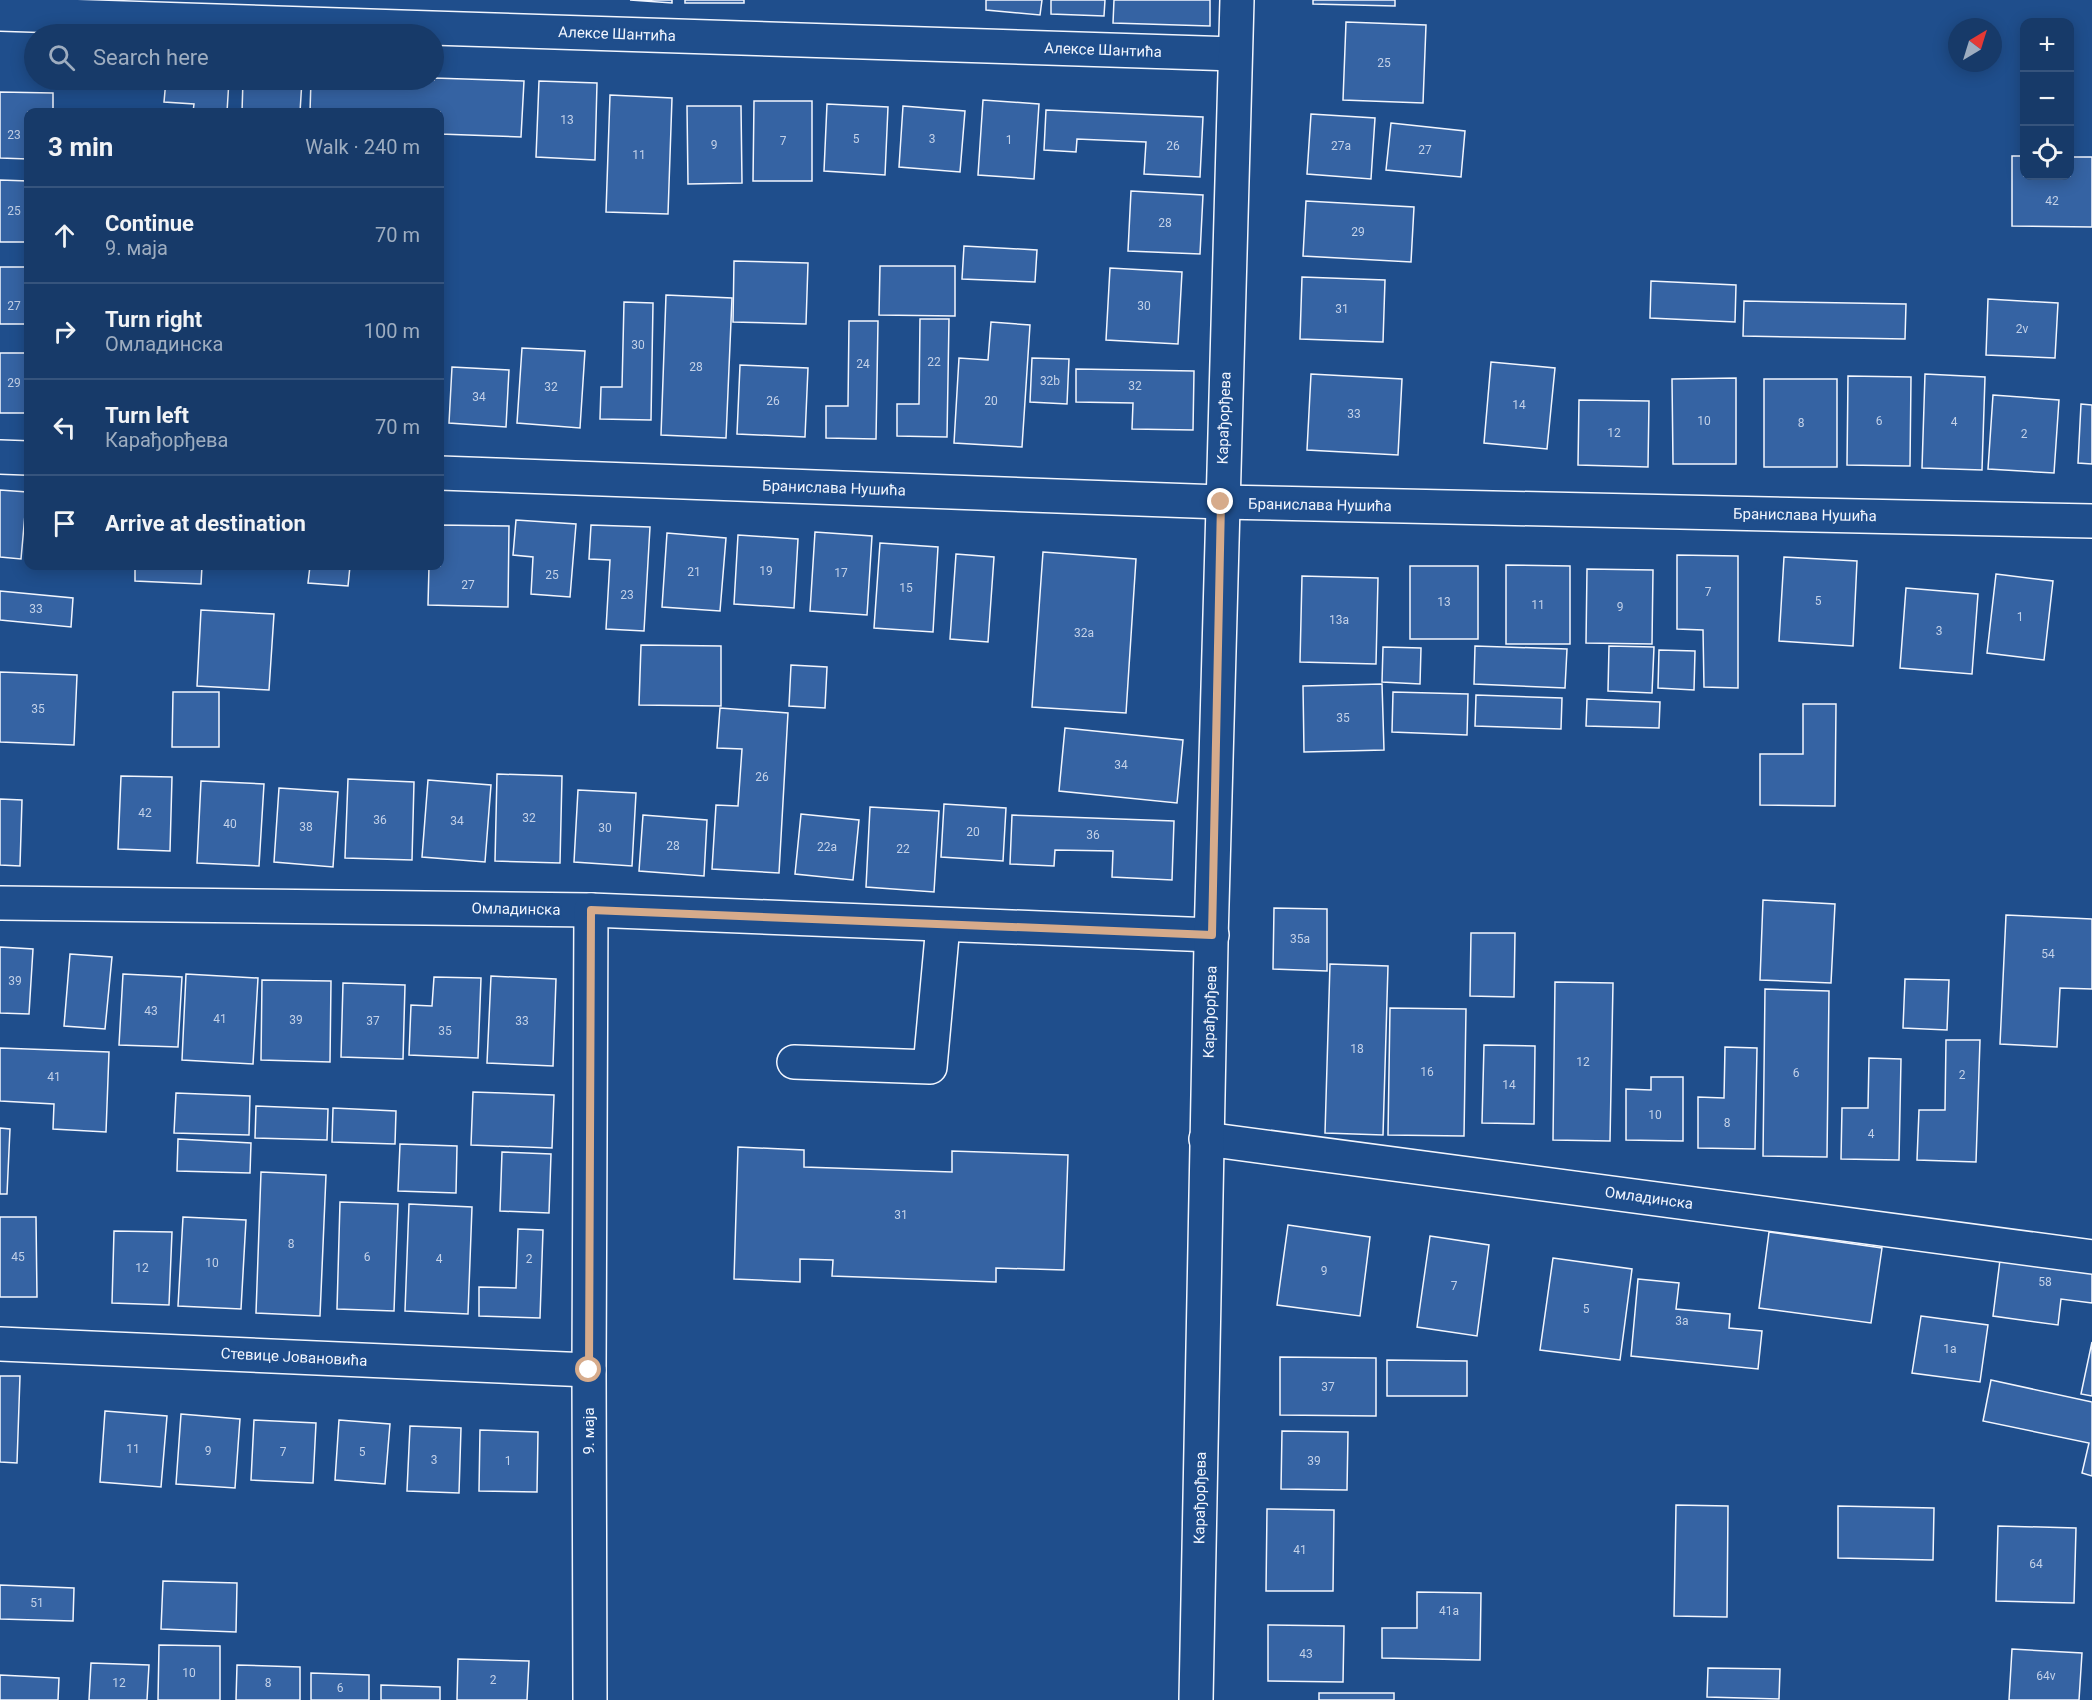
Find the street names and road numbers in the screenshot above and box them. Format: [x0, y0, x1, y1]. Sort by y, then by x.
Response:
street label: Алексе Шантића [558, 23, 676, 45]
street label: Алексе Шантића [1044, 39, 1162, 61]
street label: Карађорђева [1213, 371, 1235, 465]
street label: Бранислава Нушића [762, 476, 906, 500]
street label: Бранислава Нушића [1248, 495, 1392, 515]
street label: Бранислава Нушића [1733, 505, 1877, 525]
street label: Омладинска [471, 899, 561, 919]
street label: Карађорђева [1199, 965, 1221, 1059]
street label: Омладинска [1604, 1183, 1694, 1213]
street label: Стевице Јовановића [220, 1344, 368, 1370]
street label: 9. маја [580, 1407, 598, 1455]
street label: Карађорђева [1190, 1452, 1210, 1544]

